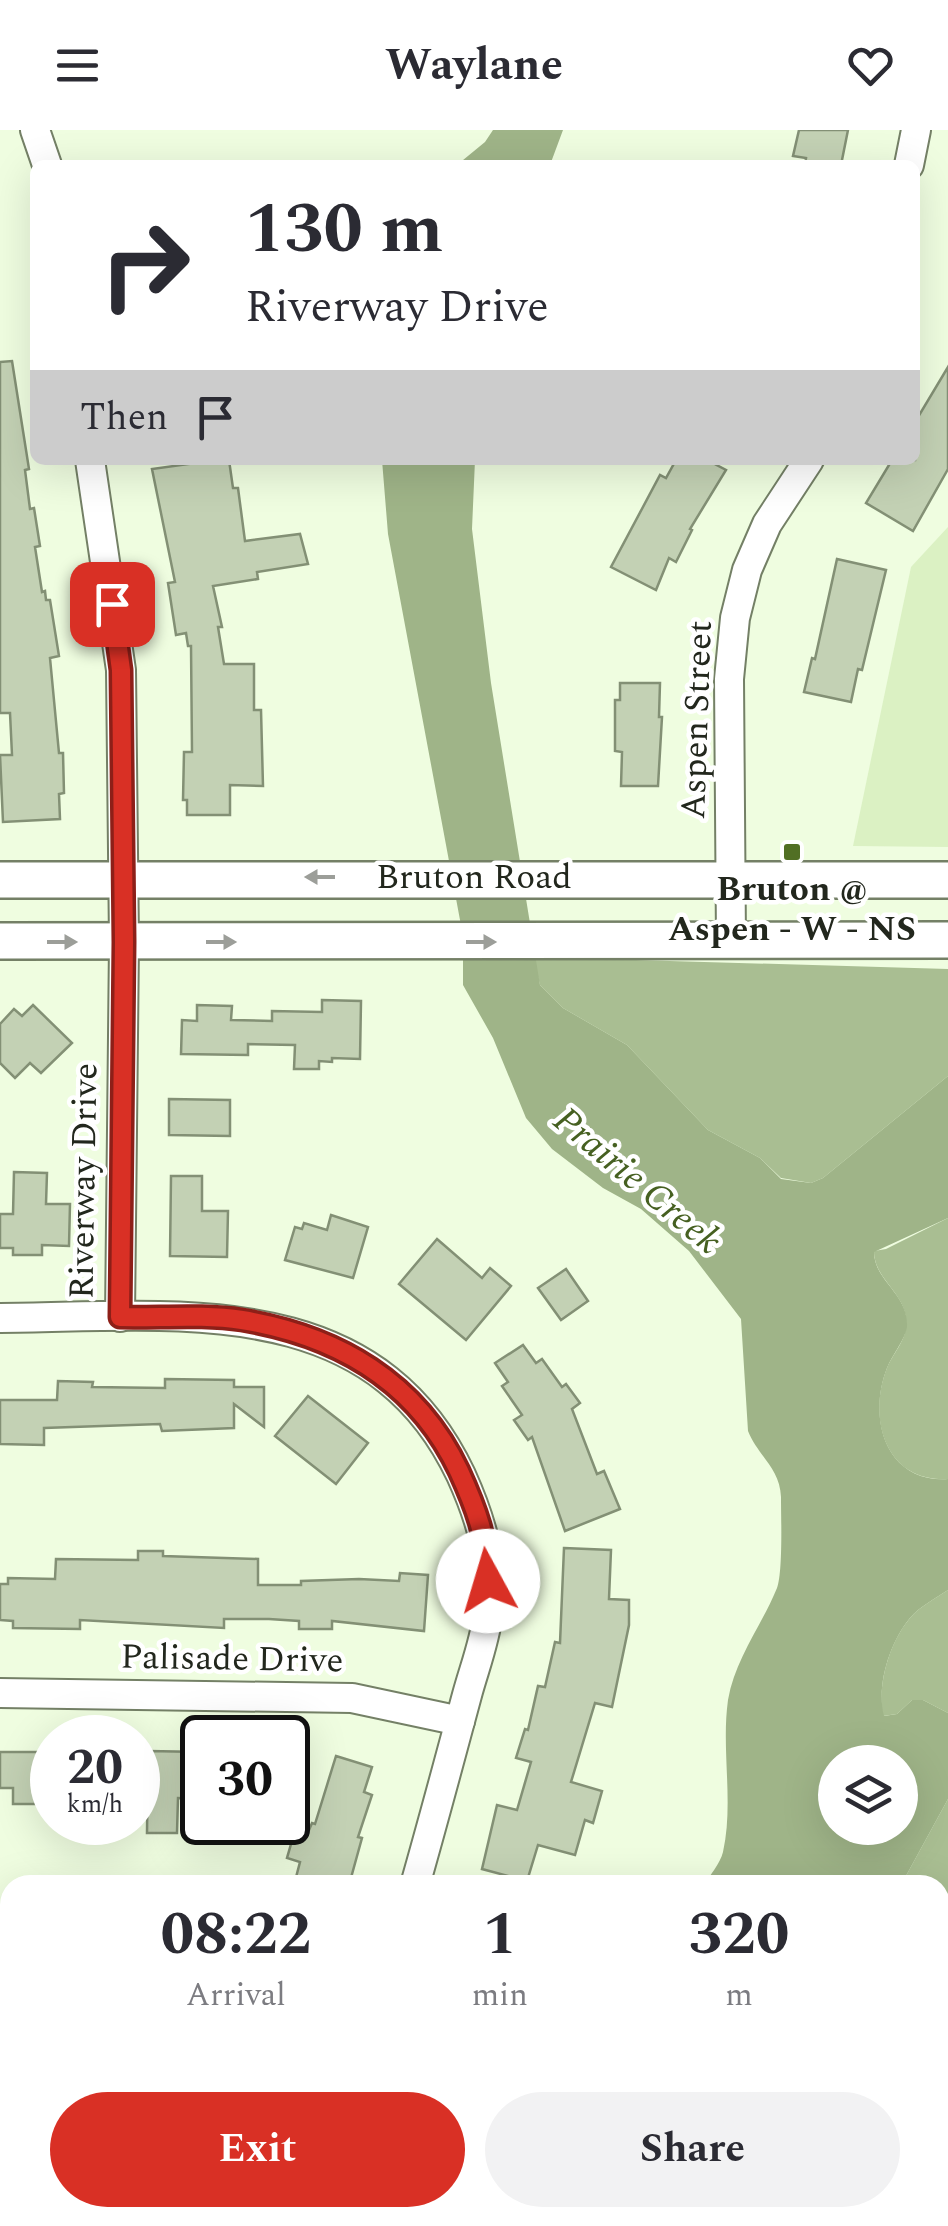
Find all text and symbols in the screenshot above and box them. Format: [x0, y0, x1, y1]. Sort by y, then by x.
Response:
text: Waylane [385, 31, 563, 100]
icon: menu [50, 38, 105, 93]
icon: heart [843, 38, 898, 93]
text: 130 m [245, 177, 443, 283]
icon: right [80, 200, 210, 330]
text: Riverway Drive [245, 273, 549, 342]
text: Then [80, 389, 168, 447]
icon: arrive [188, 390, 243, 445]
pin [70, 562, 155, 647]
icon: arrive [85, 577, 140, 632]
street label: Aspen Street [667, 620, 727, 820]
marker: Bruton @ Aspen - W - NS [781, 841, 803, 863]
street label: Bruton Road [376, 851, 572, 904]
place label: Bruton @ Aspen - W - NS [668, 863, 916, 956]
one-way arrow [304, 869, 336, 885]
one-way arrow [46, 934, 78, 950]
one-way arrow [206, 934, 238, 950]
one-way arrow [466, 934, 498, 950]
street label: Riverway Drive [55, 1062, 113, 1300]
water label: Prairie Creek [540, 1093, 734, 1269]
position arrow [436, 1529, 540, 1633]
street label: Palisade Drive [120, 1631, 344, 1687]
speed limit sign: 30 [180, 1715, 310, 1845]
text: 20 [67, 1730, 123, 1806]
map controls [818, 1745, 918, 1845]
button: layers [818, 1745, 918, 1845]
text: km/h [67, 1786, 123, 1824]
text: 08:22 [161, 1889, 311, 1981]
text: 1 [483, 1889, 517, 1981]
text: 320 [688, 1889, 789, 1981]
text: Arrival [186, 1971, 286, 2020]
text: min [472, 1971, 528, 2020]
text: m [725, 1971, 753, 2020]
button: Exit [50, 2092, 465, 2207]
button: Share [485, 2092, 900, 2207]

